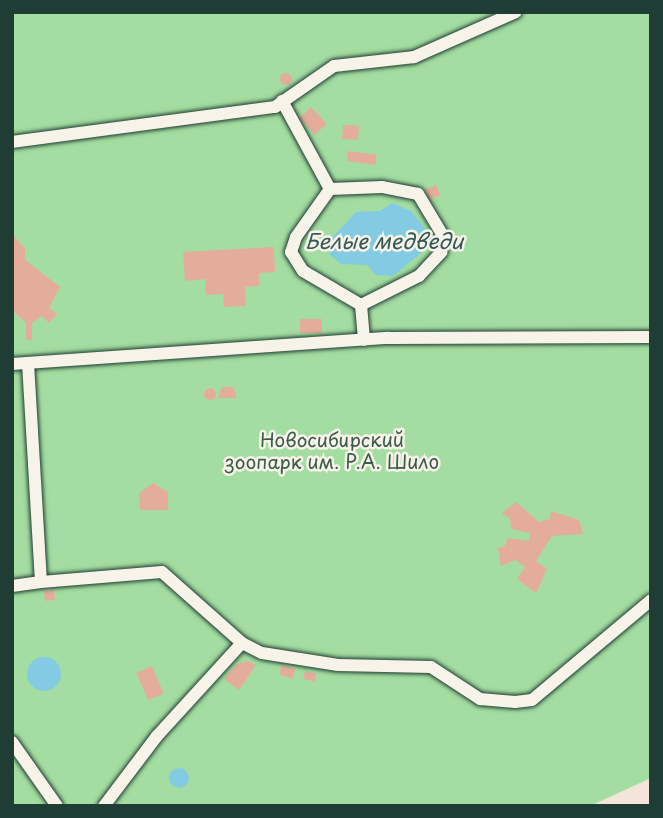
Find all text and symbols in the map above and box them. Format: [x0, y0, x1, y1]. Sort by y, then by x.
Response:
water label: Белые медведи [304, 227, 464, 253]
park label: Новосибирский зоопарк им. Р.А. Шило [224, 429, 440, 473]

